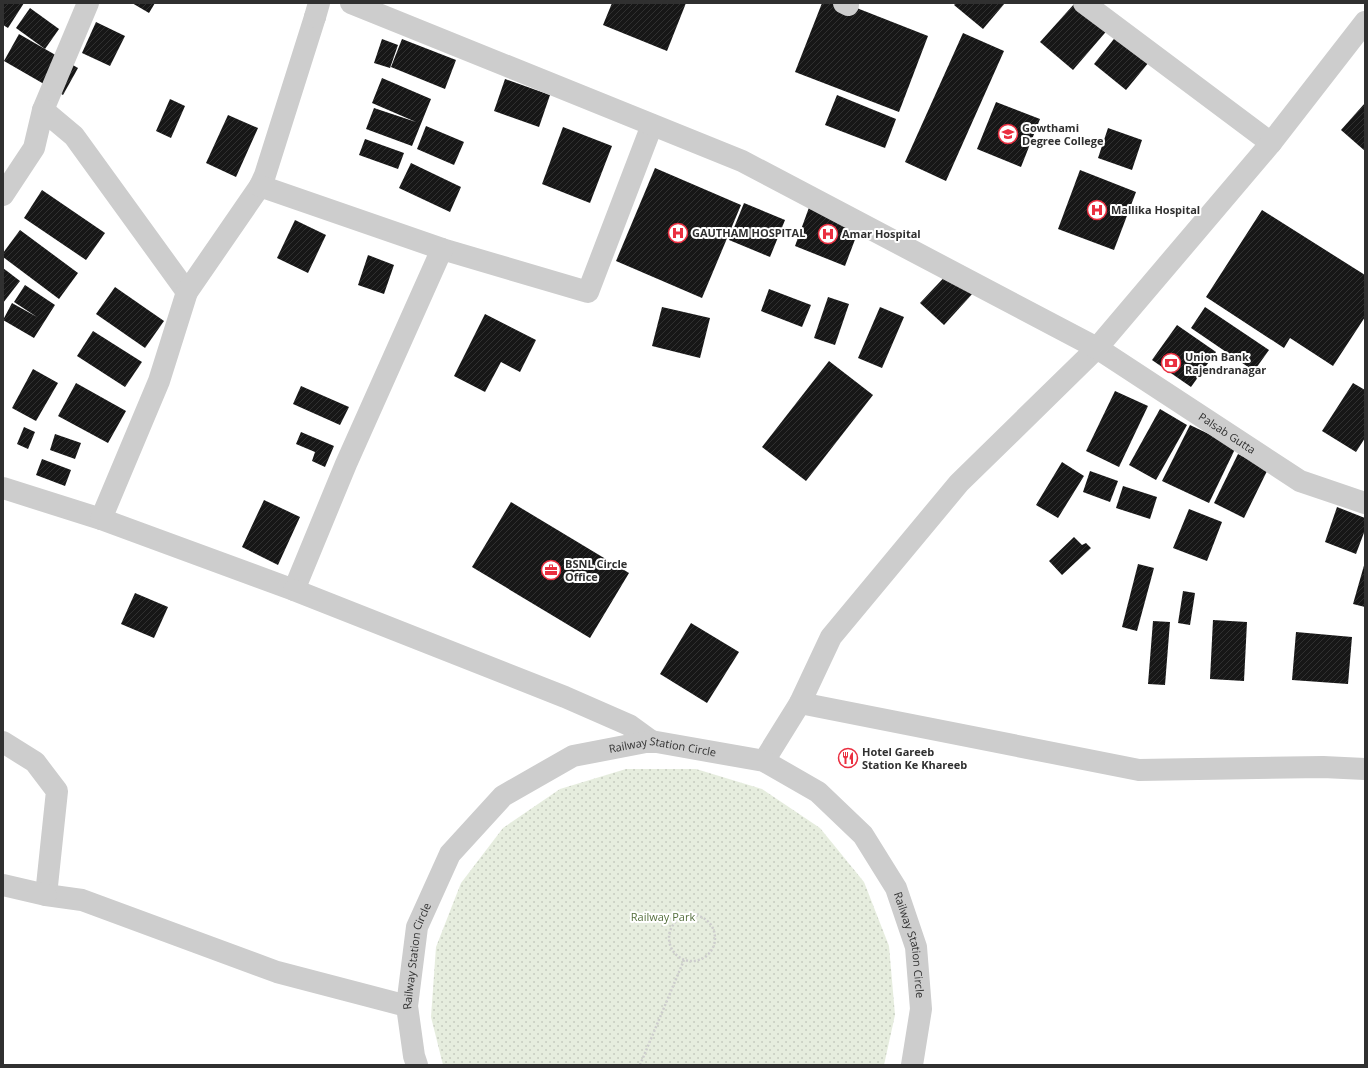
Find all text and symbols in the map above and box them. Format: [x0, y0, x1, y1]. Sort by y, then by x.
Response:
place label: Gowthami Degree College [1022, 120, 1104, 148]
school or university icon: Gowthami Degree College [997, 123, 1019, 145]
hospital icon: Mallika Hospital [1086, 199, 1108, 221]
place label: Mallika Hospital [1111, 202, 1200, 217]
hospital icon: GAUTHAM HOSPITAL [667, 222, 689, 244]
hospital icon: Amar Hospital [817, 223, 839, 245]
place label: GAUTHAM HOSPITAL [692, 225, 805, 240]
place label: Amar Hospital [842, 226, 921, 241]
place label: Union Bank Rajendranagar [1185, 349, 1266, 377]
bank icon: Union Bank Rajendranagar [1160, 352, 1182, 374]
street label: Palsab Gutta [1196, 409, 1259, 457]
place label: BSNL Circle Office [565, 556, 628, 584]
office icon: BSNL Circle Office [540, 559, 562, 581]
street label: Railway Station Circle [607, 733, 718, 759]
place label: Hotel Gareeb Station Ke Khareeb [862, 744, 967, 772]
restaurant icon: Hotel Gareeb Station Ke Khareeb [837, 747, 859, 769]
street label: Railway Station Circle [891, 890, 928, 999]
street label: Railway Station Circle [399, 900, 434, 1011]
park label: Railway Park [631, 909, 695, 924]

